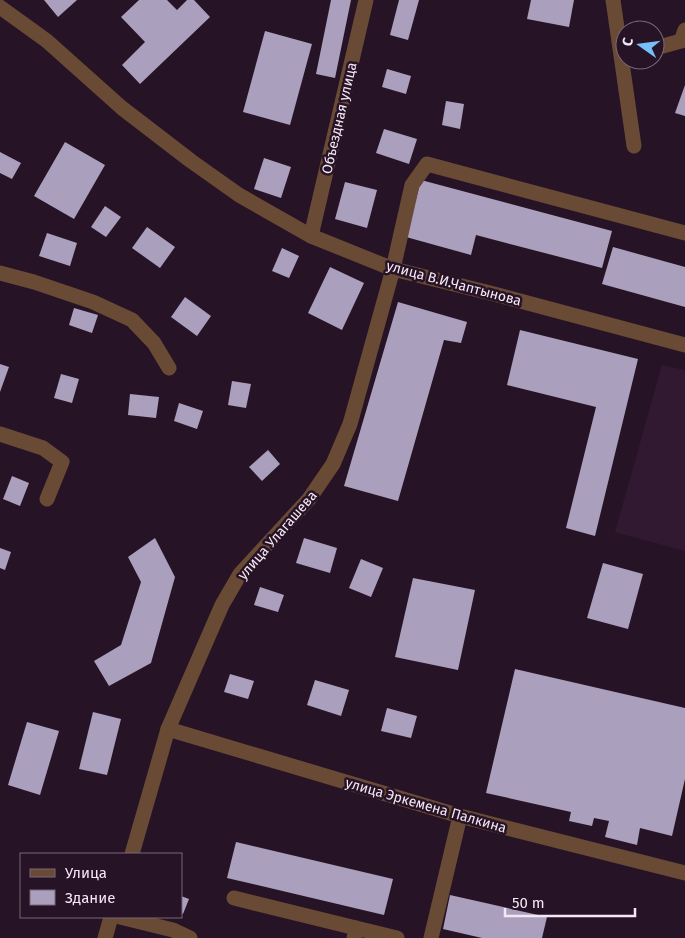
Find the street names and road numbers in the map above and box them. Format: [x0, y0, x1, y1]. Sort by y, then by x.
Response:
street label: Объездная улица [318, 61, 361, 176]
street label: улица В.И.Чаптынова [385, 257, 523, 310]
street label: улица Улагашева [234, 487, 321, 583]
street label: улица Эркемена Палкина [343, 774, 508, 837]

